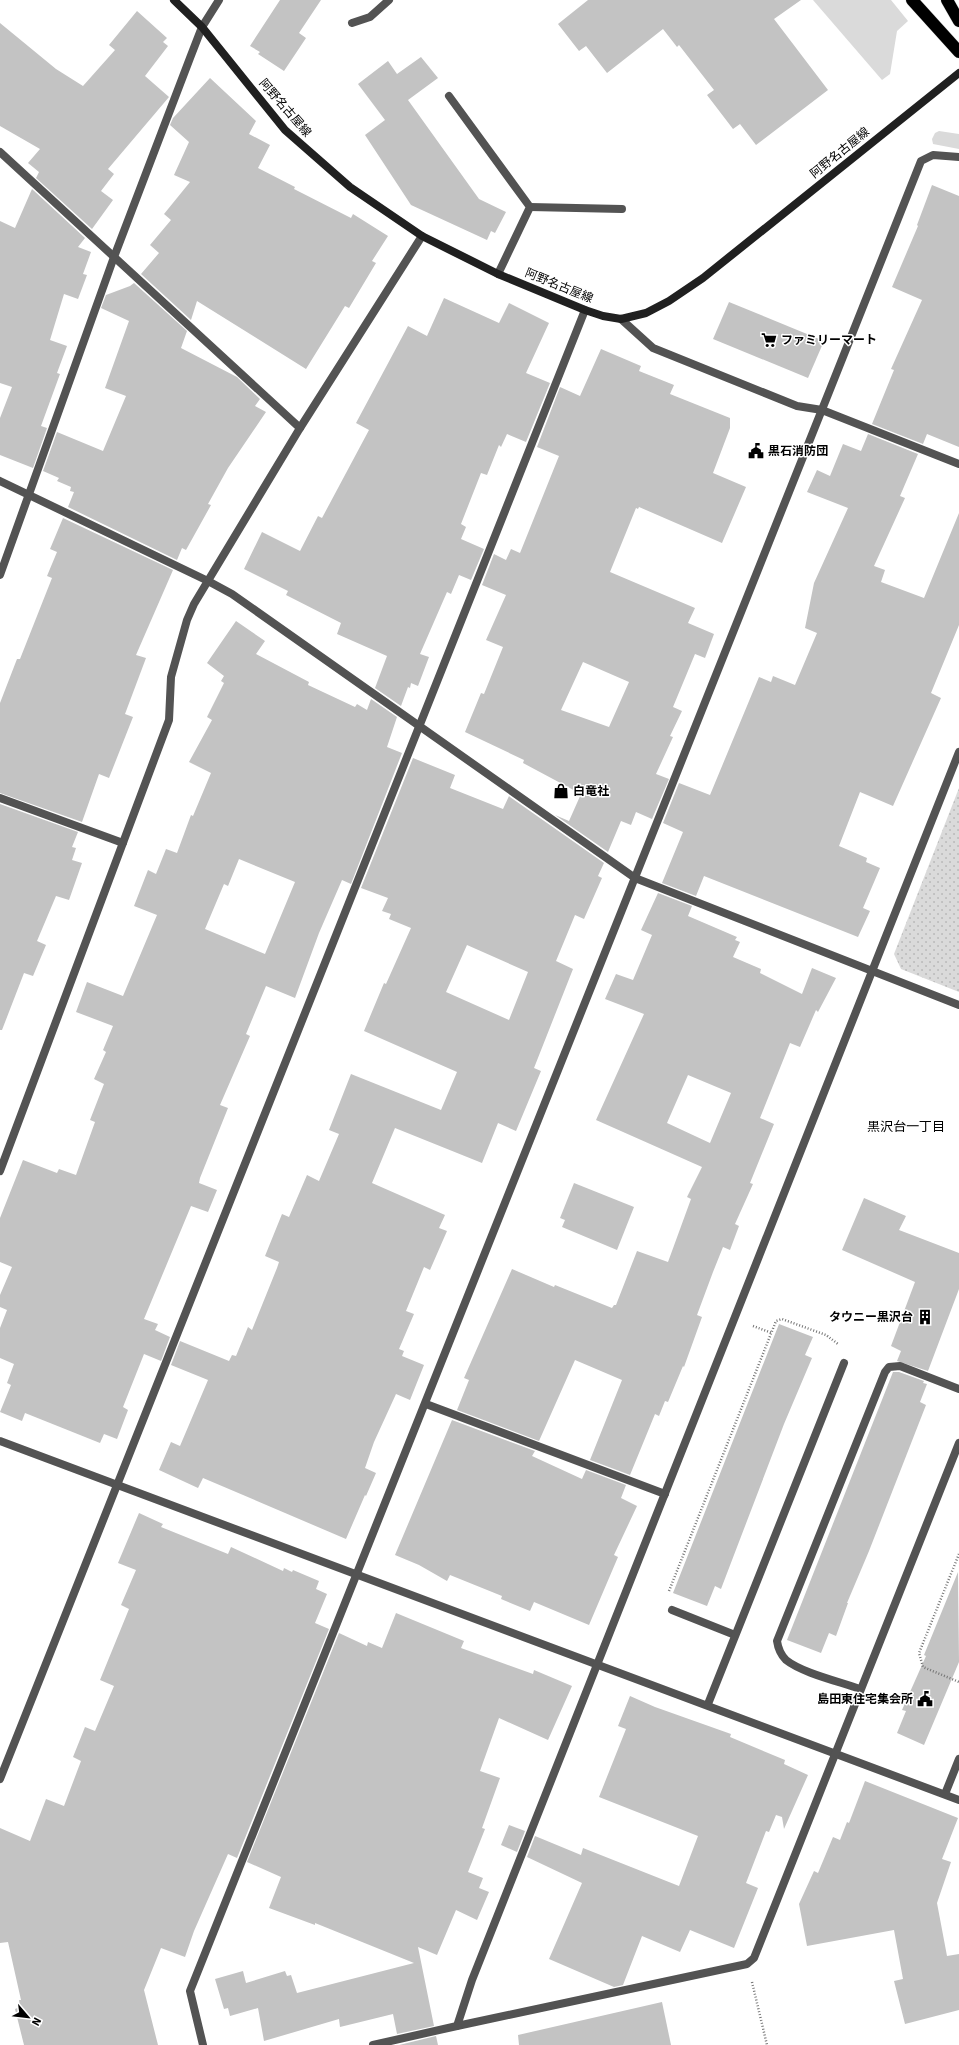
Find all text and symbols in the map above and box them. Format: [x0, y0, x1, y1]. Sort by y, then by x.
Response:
street label: 阿野名古屋線 [256, 76, 314, 140]
street label: 阿野名古屋線 [807, 125, 873, 181]
street label: 阿野名古屋線 [523, 266, 595, 306]
supermarket icon: ファミリーマート [760, 331, 778, 349]
place label: ファミリーマート [781, 333, 877, 348]
public building icon: 黒石消防団 [747, 442, 765, 460]
place label: 黒石消防団 [768, 444, 828, 459]
shop icon: 白竜社 [552, 782, 570, 800]
place label: 白竜社 [573, 784, 609, 799]
district label: 黒沢台一丁目 [867, 1119, 945, 1135]
building icon: タウニー黒沢台 [916, 1308, 934, 1326]
place label: タウニー黒沢台 [829, 1310, 913, 1325]
public building icon: 島田東住宅集会所 [916, 1690, 934, 1708]
place label: 島田東住宅集会所 [817, 1692, 913, 1707]
north arrow [8, 1997, 48, 2037]
text: N [29, 2015, 44, 2028]

